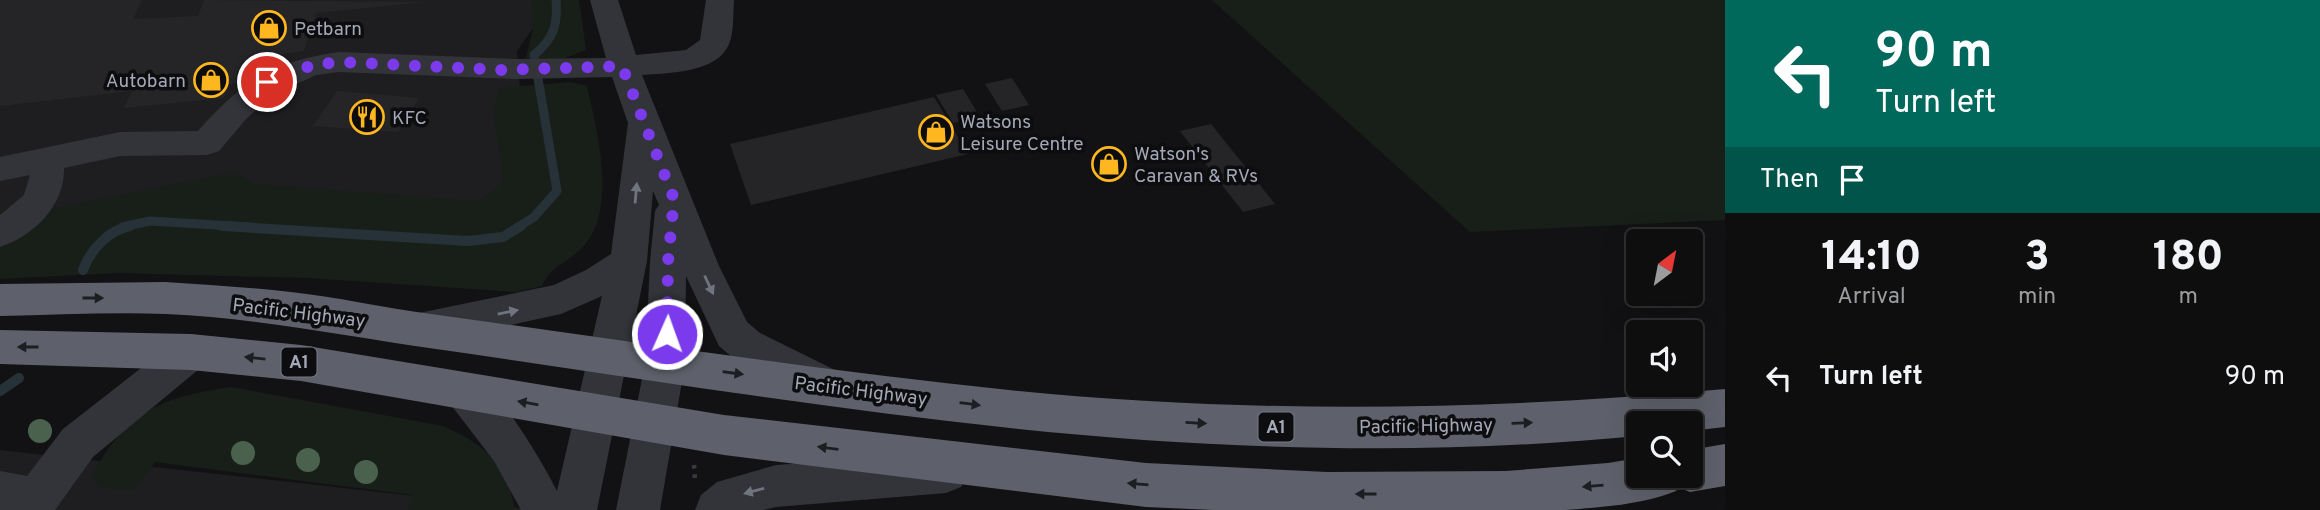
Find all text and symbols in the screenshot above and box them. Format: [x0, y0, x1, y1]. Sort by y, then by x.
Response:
shop icon: Petbarn [250, 9, 288, 47]
place label: Petbarn [294, 18, 362, 42]
text: 90 m [1875, 23, 1993, 85]
icon: left [1760, 28, 1851, 119]
pin [237, 52, 297, 112]
shop icon: Autobarn [192, 61, 230, 99]
icon: arrive [248, 63, 286, 101]
place label: Autobarn [106, 70, 186, 94]
text: Turn left [1875, 84, 1996, 124]
restaurant icon: KFC [348, 98, 386, 136]
place label: KFC [392, 107, 427, 131]
place label: Watsons Leisure Centre [960, 111, 1084, 157]
shop icon: Watsons Leisure Centre [917, 113, 955, 151]
place label: Watson's Caravan & RVs [1134, 143, 1258, 189]
shop icon: Watson's Caravan & RVs [1090, 145, 1128, 183]
icon: arrive [1833, 161, 1871, 199]
text: Then [1760, 164, 1819, 197]
one-way arrow [631, 182, 642, 204]
north arrow [1626, 229, 1703, 306]
map controls [1626, 229, 1703, 488]
text: 14:10 [1821, 232, 1922, 285]
text: 3 [2025, 232, 2050, 285]
text: 180 [2153, 232, 2224, 285]
one-way arrow [703, 275, 715, 295]
text: Arrival [1837, 283, 1906, 312]
text: min [2018, 283, 2056, 312]
text: m [2178, 283, 2198, 312]
one-way arrow [82, 292, 104, 304]
street label: Pacific Highway [231, 294, 367, 334]
position arrow [630, 297, 704, 371]
one-way arrow [497, 306, 519, 317]
button: sound [1626, 320, 1703, 397]
one-way arrow [17, 341, 39, 353]
road number: A1 [282, 348, 316, 376]
one-way arrow [244, 352, 266, 363]
icon: left [1760, 359, 1798, 397]
text: Turn left [1819, 361, 1923, 394]
text: 90 m [2225, 361, 2285, 394]
one-way arrow [722, 368, 744, 379]
street label: Pacific Highway [793, 372, 929, 412]
one-way arrow [517, 397, 539, 408]
one-way arrow [959, 398, 981, 409]
button: search [1626, 411, 1703, 488]
road number: A1 [1258, 412, 1294, 442]
street label: Pacific Highway [1359, 414, 1493, 440]
one-way arrow [1511, 417, 1533, 429]
one-way arrow [1185, 418, 1207, 429]
one-way arrow [817, 443, 839, 454]
one-way arrow [1127, 479, 1149, 490]
one-way arrow [1582, 481, 1604, 492]
one-way arrow [743, 486, 765, 497]
one-way arrow [1354, 488, 1376, 500]

